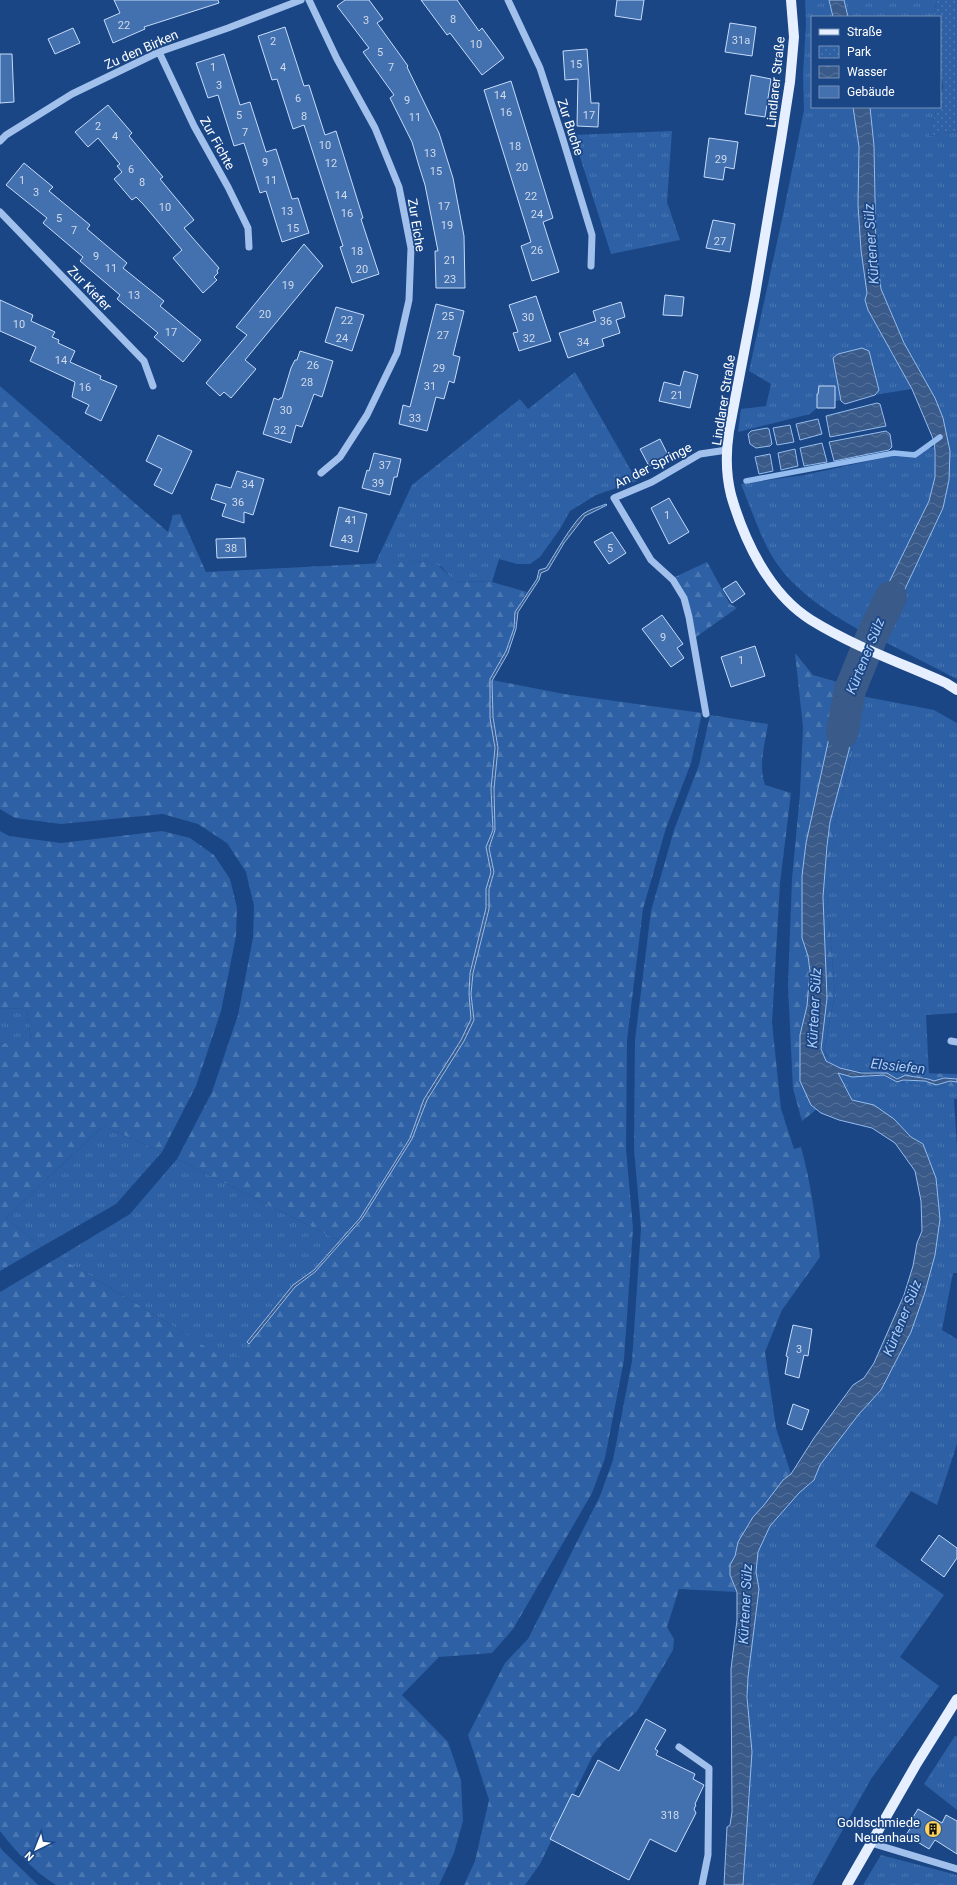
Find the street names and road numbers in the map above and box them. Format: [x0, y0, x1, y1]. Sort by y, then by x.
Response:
street label: Zu den Birken [102, 27, 180, 72]
street label: Lindlarer Straße [763, 36, 788, 128]
street label: Zur Buche [554, 97, 587, 157]
street label: Zur Fichte [197, 114, 238, 172]
street label: Zur Eiche [405, 197, 428, 253]
street label: Zur Kiefer [65, 263, 115, 314]
street label: Lindlarer Straße [709, 354, 738, 446]
street label: An der Springe [612, 439, 694, 491]

